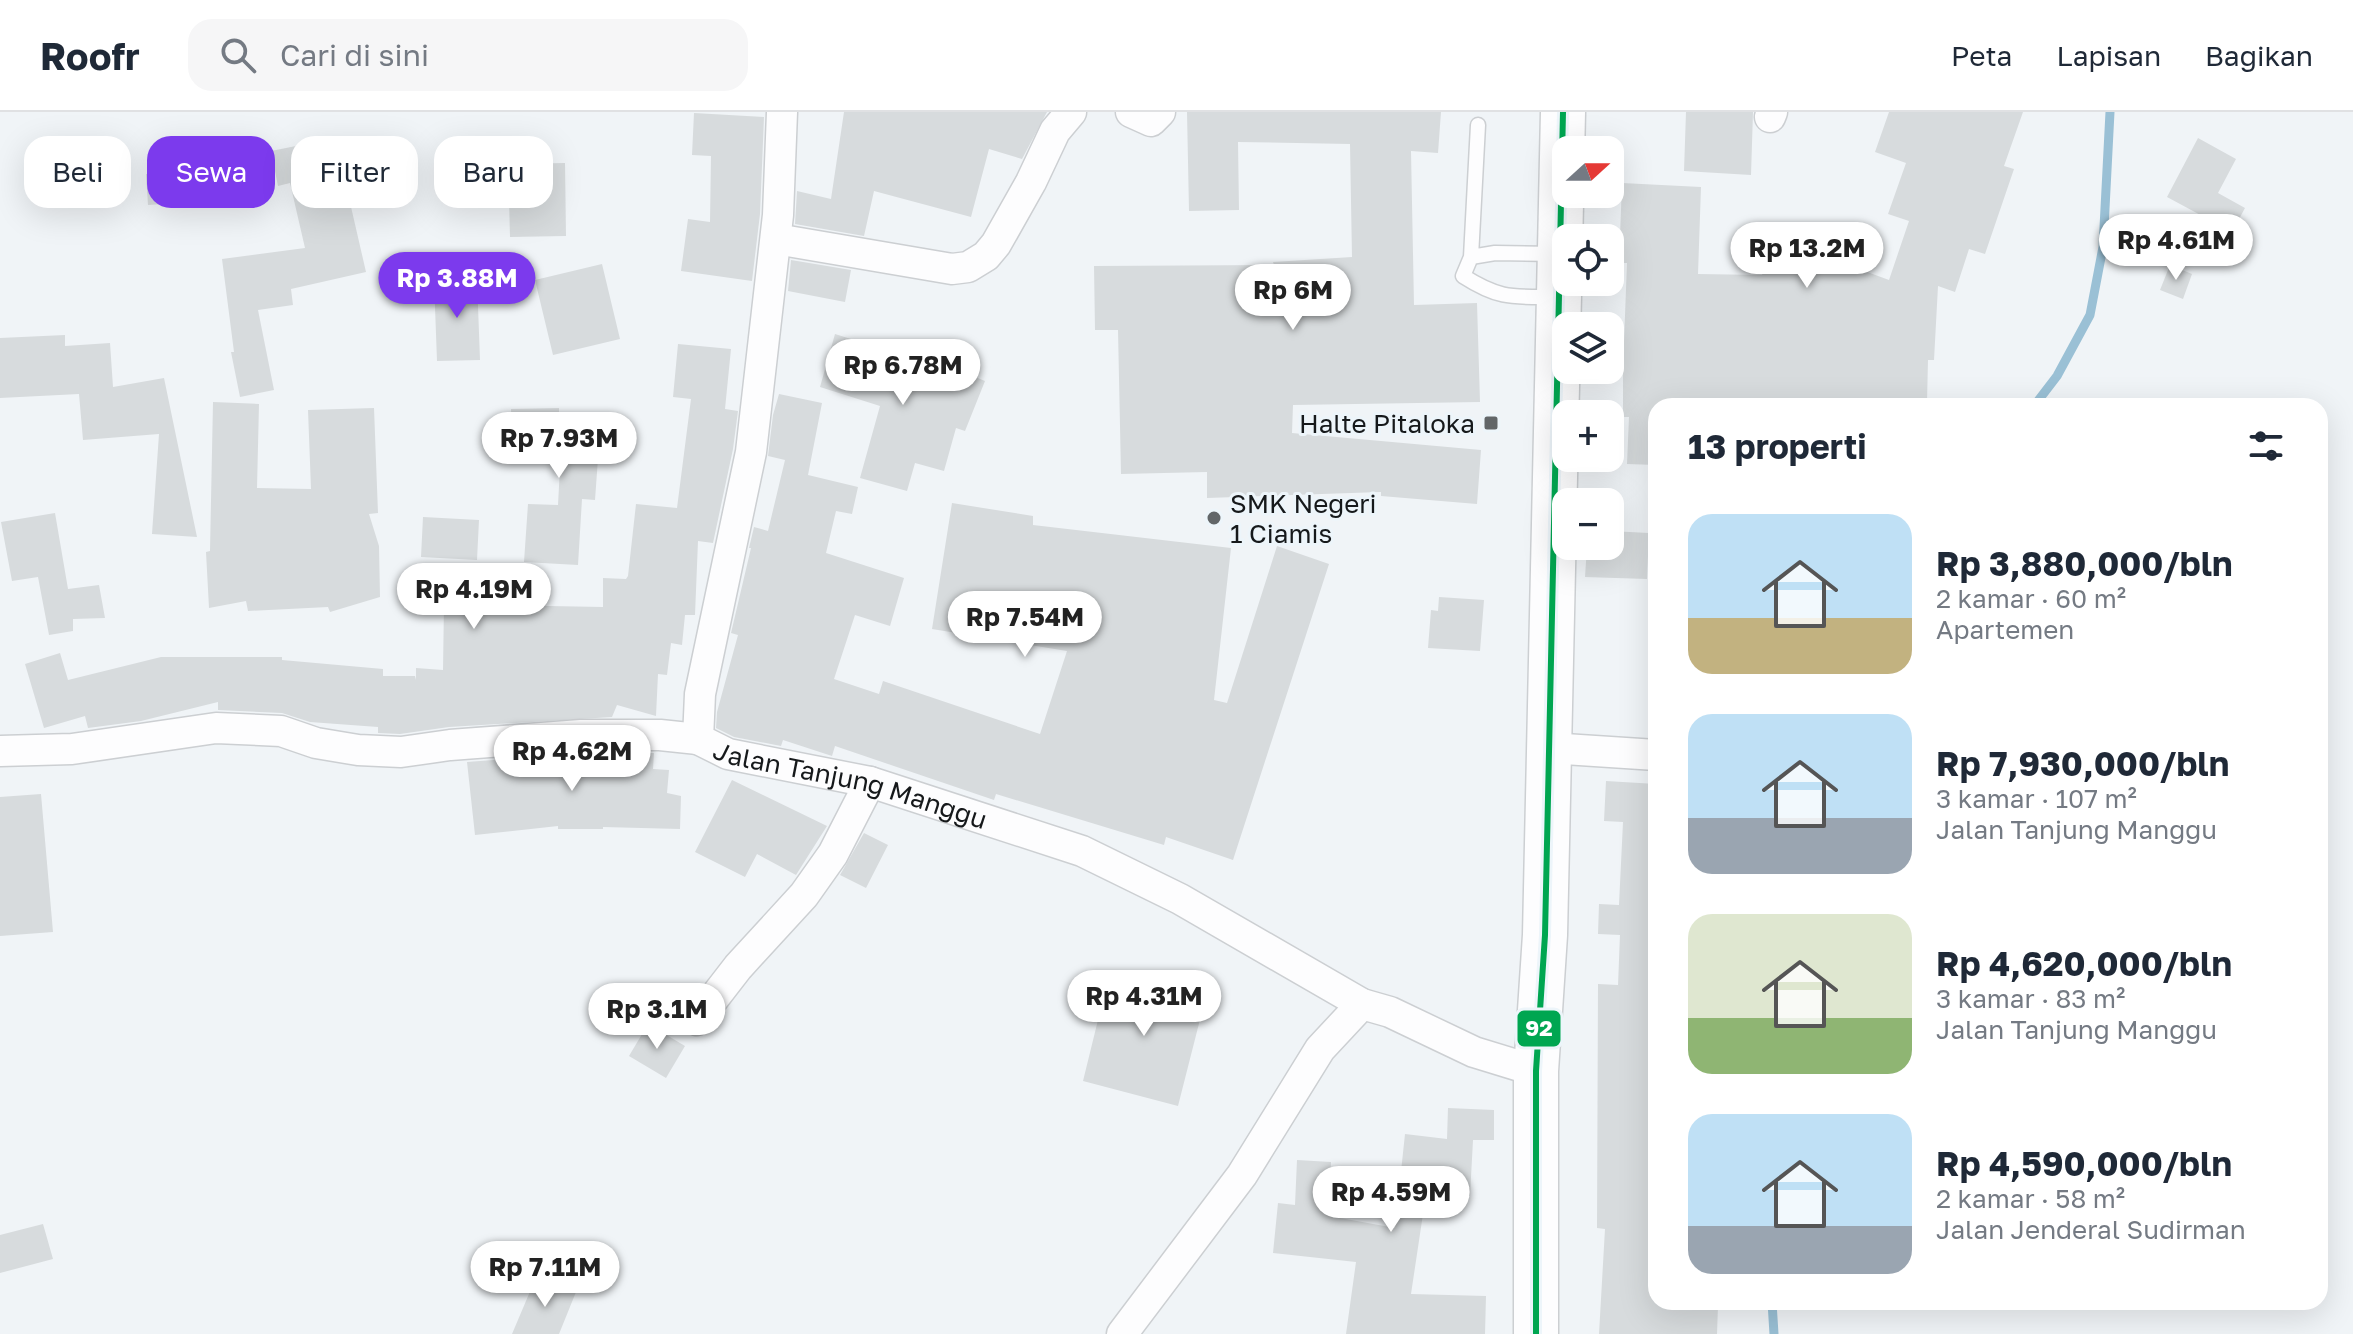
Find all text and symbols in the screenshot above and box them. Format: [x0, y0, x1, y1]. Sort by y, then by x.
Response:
search box [188, 19, 748, 91]
text: Roofr [40, 33, 140, 78]
icon: search [216, 33, 260, 77]
text: Cari di sini [280, 37, 429, 73]
text: Peta [1951, 39, 2012, 72]
text: Lapisan [2056, 39, 2161, 72]
text: Bagikan [2205, 39, 2313, 72]
chip: Beli [24, 136, 131, 208]
chip: Sewa [147, 136, 275, 208]
chip: Filter [291, 136, 418, 208]
chip: Baru [434, 136, 553, 208]
north arrow [1552, 136, 1624, 208]
map controls [1552, 136, 1624, 560]
pin: Rp 4.61M [2093, 214, 2259, 282]
pin: Rp 13.2M [1724, 222, 1890, 290]
button: locate [1552, 224, 1624, 296]
text: Rp 4.61M [2117, 224, 2235, 255]
text: Rp 13.2M [1748, 232, 1866, 263]
pin: Rp 3.88M [374, 252, 540, 320]
text: Rp 3.88M [396, 262, 518, 293]
pin: Rp 6M [1237, 264, 1349, 332]
text: Rp 6M [1253, 274, 1333, 305]
button: layers [1552, 312, 1624, 384]
pin: Rp 6.78M [820, 339, 986, 407]
text: Rp 6.78M [843, 349, 963, 380]
button: + [1552, 400, 1624, 472]
place label: Halte Pitaloka [1299, 408, 1475, 439]
pin: Rp 7.93M [476, 412, 642, 480]
marker: Halte Pitaloka [1482, 414, 1500, 432]
text: Rp 7.93M [500, 422, 618, 453]
icon: filters [2244, 424, 2288, 468]
text: 13 properti [1688, 426, 1867, 466]
place label: SMK Negeri 1 Ciamis [1230, 488, 1376, 549]
button: − [1552, 488, 1624, 560]
marker: SMK Negeri 1 Ciamis [1205, 509, 1223, 527]
text: Rp 3,880,000/bln [1936, 543, 2233, 583]
icon: home [1752, 546, 1848, 642]
pin: Rp 4.19M [391, 563, 557, 631]
text: Rp 4.19M [415, 573, 533, 604]
text: 2 kamar · 60 m² [1936, 583, 2126, 614]
pin: Rp 7.54M [942, 591, 1108, 659]
text: Rp 7.54M [966, 601, 1084, 632]
text: Apartemen [1936, 614, 2074, 645]
pin: Rp 4.62M [489, 725, 655, 793]
street label: Jalan Tanjung Manggu [708, 734, 991, 835]
text: Rp 4.62M [512, 735, 632, 766]
text: Rp 7,930,000/bln [1936, 743, 2229, 783]
icon: home [1752, 746, 1848, 842]
text: 3 kamar · 107 m² [1936, 783, 2137, 814]
text: Jalan Tanjung Manggu [1936, 814, 2217, 845]
text: Rp 4,620,000/bln [1936, 943, 2232, 983]
icon: home [1752, 946, 1848, 1042]
pin: Rp 4.31M [1061, 970, 1227, 1038]
text: Rp 4.31M [1085, 980, 1203, 1011]
pin: Rp 3.1M [583, 983, 731, 1051]
text: 3 kamar · 83 m² [1936, 983, 2125, 1014]
text: Rp 3.1M [606, 993, 708, 1024]
line badge: 92 [1516, 1009, 1562, 1048]
text: 92 [1525, 1014, 1553, 1041]
text: Jalan Tanjung Manggu [1936, 1014, 2217, 1045]
text: Rp 4,590,000/bln [1936, 1143, 2232, 1183]
icon: home [1752, 1146, 1848, 1242]
pin: Rp 4.59M [1308, 1166, 1474, 1234]
text: Rp 4.59M [1331, 1176, 1451, 1207]
text: 2 kamar · 58 m² [1936, 1183, 2125, 1214]
text: Jalan Jenderal Sudirman [1936, 1214, 2246, 1245]
pin: Rp 7.11M [462, 1241, 628, 1309]
text: Rp 7.11M [489, 1251, 601, 1282]

